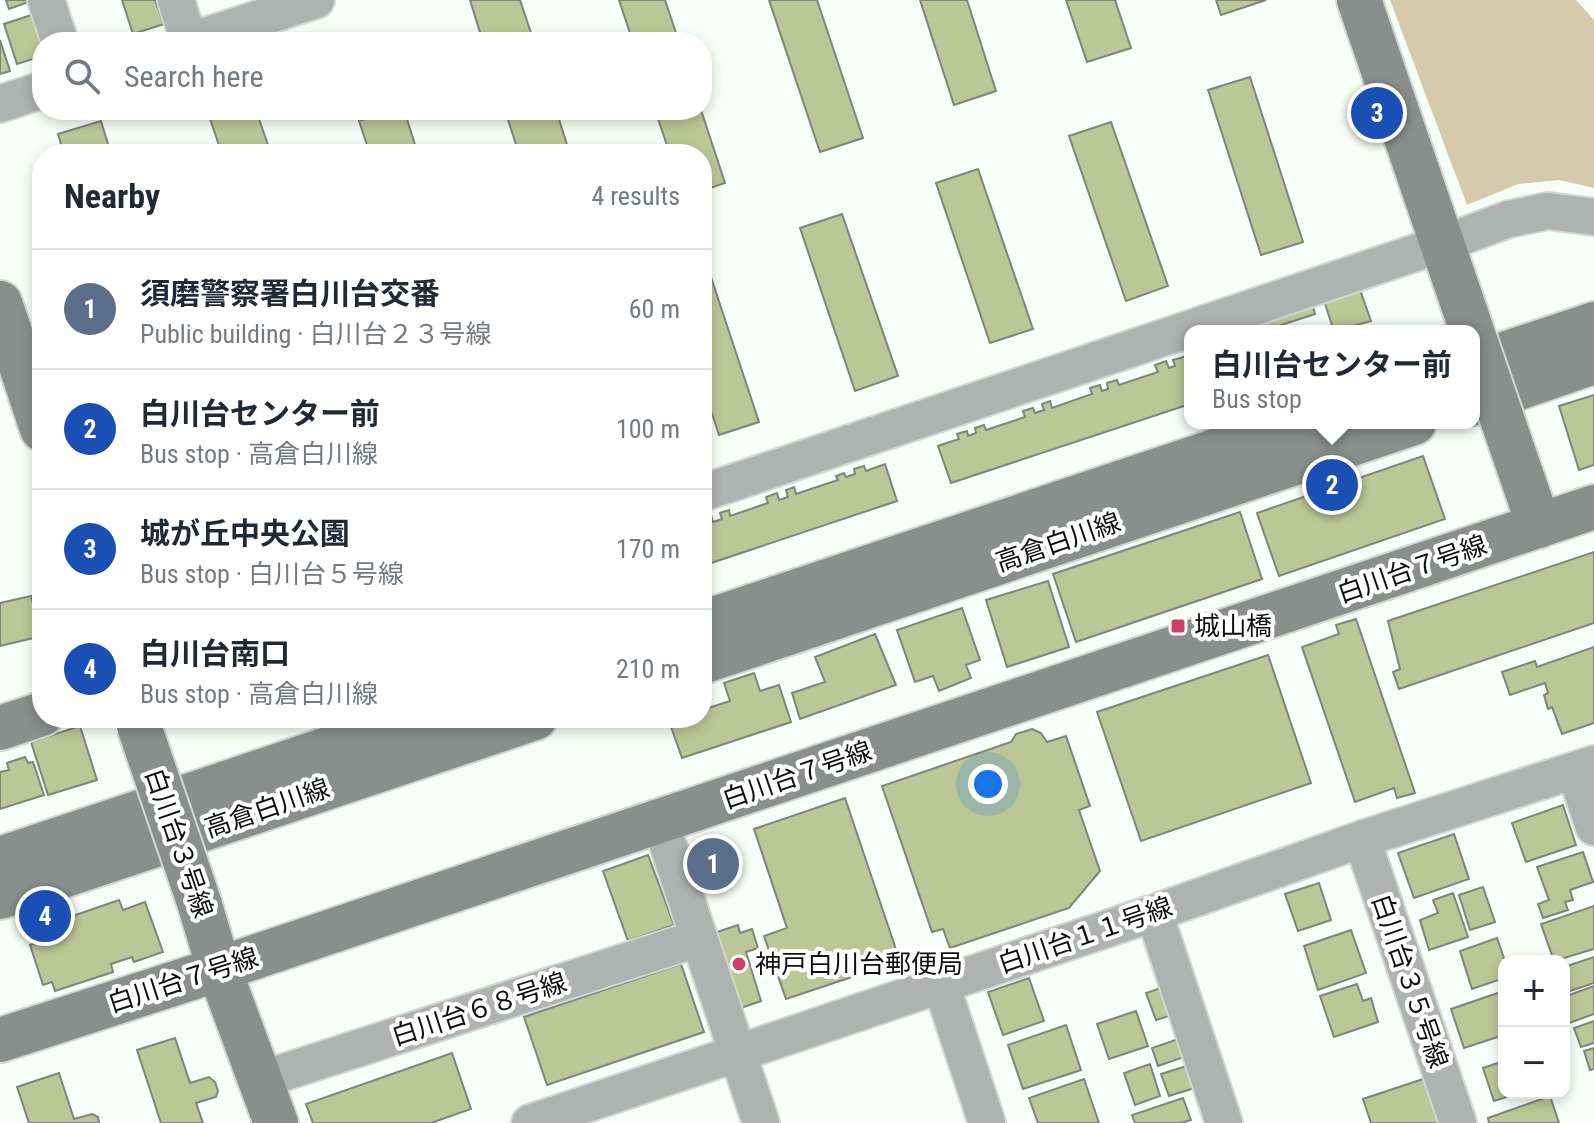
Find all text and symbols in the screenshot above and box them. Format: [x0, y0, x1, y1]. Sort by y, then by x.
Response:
search box [32, 32, 712, 120]
icon: search [60, 54, 104, 98]
text: Search here [124, 59, 264, 94]
pin: 3 [1351, 83, 1403, 143]
text: Nearby [64, 176, 160, 216]
text: 4 results [591, 181, 680, 211]
text: 須磨警察署白川台交番 [140, 276, 440, 311]
text: 1 [83, 294, 97, 324]
text: 60 m [629, 294, 680, 324]
text: Public building · 白川台２３号線 [140, 319, 492, 349]
popup [1184, 325, 1480, 429]
text: 白川台センター前 [1212, 347, 1452, 382]
text: Bus stop [1212, 384, 1302, 414]
text: 白川台センター前 [140, 396, 380, 431]
text: 2 [83, 414, 97, 444]
text: 100 m [616, 414, 680, 444]
text: Bus stop · 高倉白川線 [140, 439, 378, 469]
pin: 2 [1306, 455, 1358, 515]
street label: 高倉白川線 [992, 507, 1124, 577]
text: 城が丘中央公園 [140, 516, 350, 551]
street label: 白川台７号線 [1333, 529, 1491, 609]
text: 3 [83, 534, 97, 564]
text: 170 m [616, 534, 680, 564]
text: Bus stop · 白川台５号線 [140, 559, 404, 589]
place label: 城山橋 [1194, 611, 1272, 641]
marker: 城山橋 [1169, 617, 1187, 635]
text: 白川台南口 [140, 636, 290, 671]
text: 4 [83, 654, 97, 684]
text: 210 m [616, 654, 680, 684]
text: Bus stop · 高倉白川線 [140, 679, 378, 709]
street label: 白川台７号線 [718, 735, 876, 815]
street label: 白川台３号線 [139, 764, 219, 922]
your location [968, 764, 1008, 804]
street label: 高倉白川線 [201, 773, 333, 843]
pin: 1 [687, 834, 739, 894]
pin: 4 [19, 886, 71, 946]
street label: 白川台３５号線 [1366, 890, 1454, 1072]
street label: 白川台１１号線 [994, 891, 1176, 979]
street label: 白川台７号線 [104, 942, 262, 1018]
place label: 神戸白川台郵便局 [755, 949, 963, 979]
marker: 神戸白川台郵便局 [730, 955, 748, 973]
map controls [1498, 955, 1570, 1099]
button: + [1498, 955, 1570, 1027]
street label: 白川台６８号線 [388, 967, 570, 1051]
button: − [1498, 1027, 1570, 1099]

